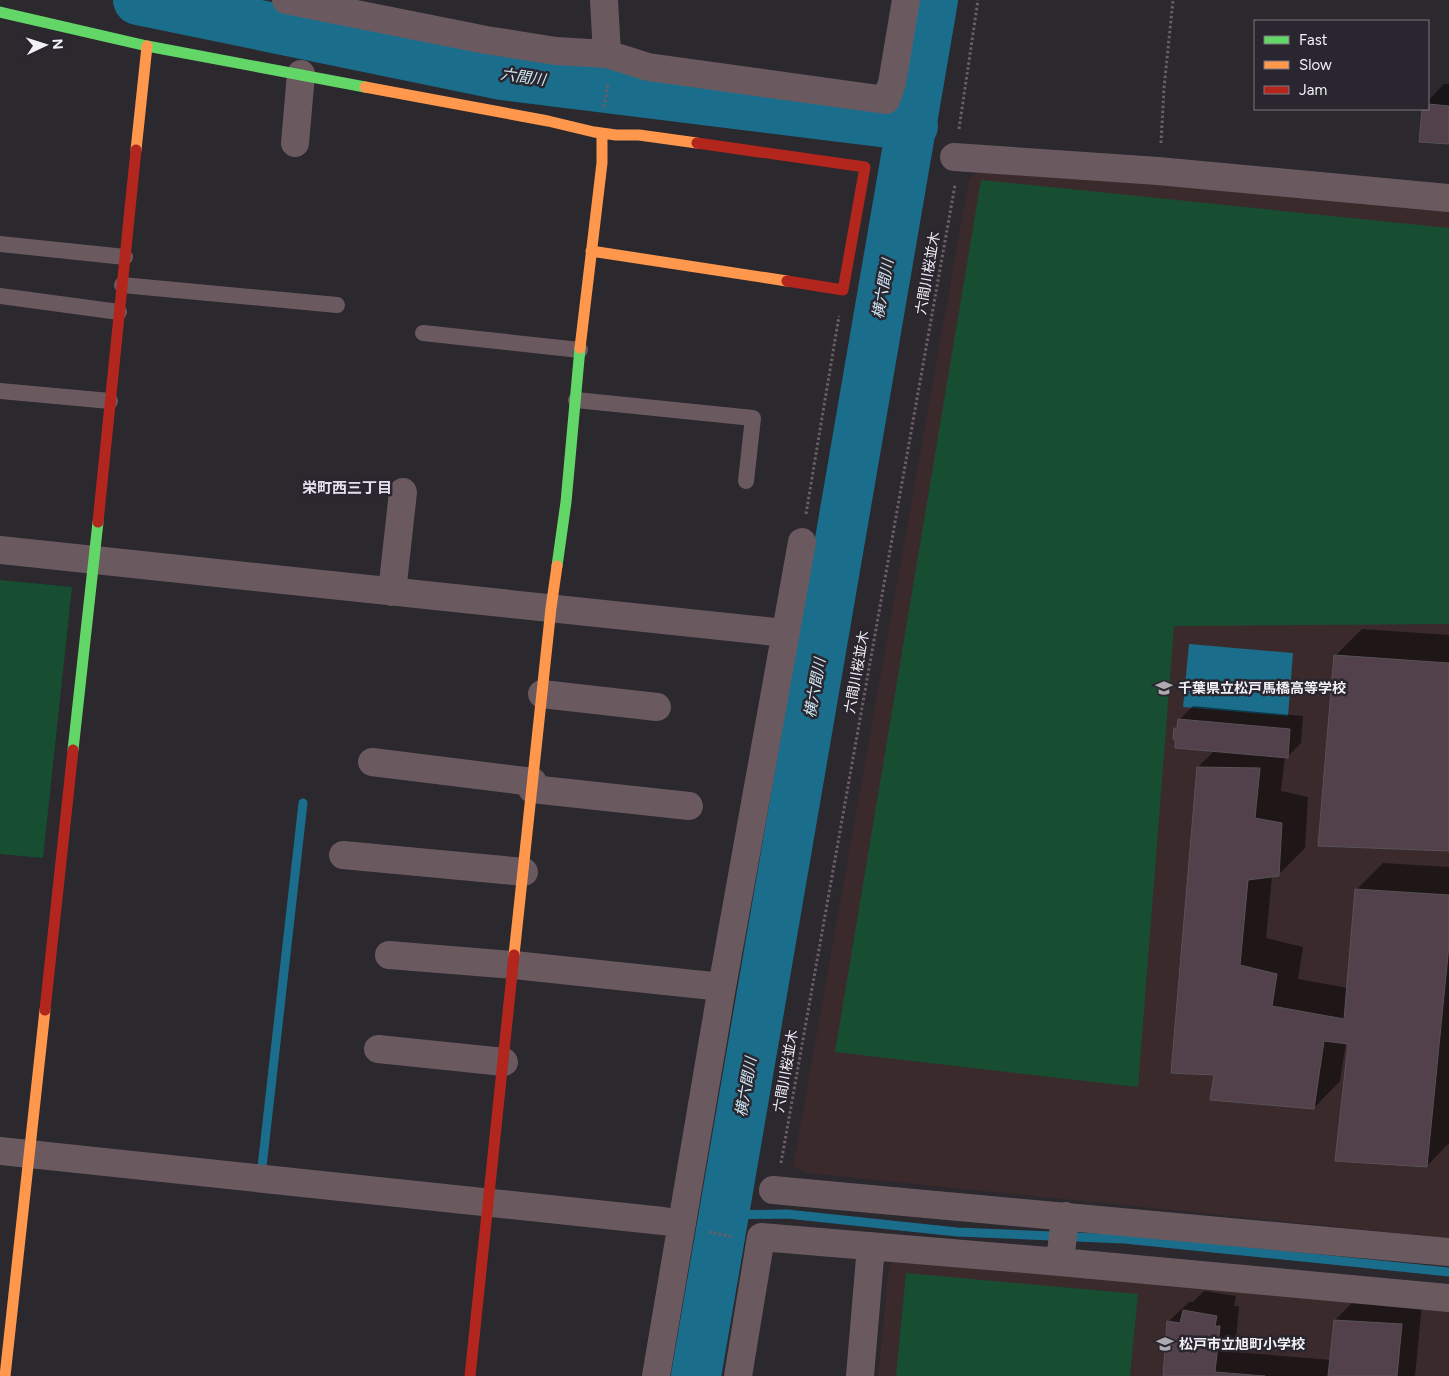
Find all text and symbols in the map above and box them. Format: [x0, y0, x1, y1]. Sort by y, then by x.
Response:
north arrow [20, 20, 70, 70]
legend [1254, 20, 1429, 110]
text: Fast [1299, 31, 1328, 49]
text: N [49, 38, 66, 50]
text: Slow [1299, 56, 1332, 74]
water label: 六間川 [499, 65, 549, 89]
text: Jam [1299, 81, 1327, 99]
street label: 六間川桜並木 [912, 230, 944, 316]
water label: 横六間川 [869, 256, 897, 320]
district label: 栄町西三丁目 [302, 479, 392, 497]
street label: 六間川桜並木 [841, 629, 873, 715]
water label: 横六間川 [801, 655, 829, 719]
school or university icon: 千葉県立松戸馬橋高等学校 [1154, 678, 1174, 698]
place label: 千葉県立松戸馬橋高等学校 [1178, 680, 1346, 697]
street label: 六間川桜並木 [770, 1028, 802, 1114]
water label: 横六間川 [732, 1054, 760, 1118]
school or university icon: 松戸市立旭町小学校 [1155, 1334, 1175, 1354]
place label: 松戸市立旭町小学校 [1179, 1336, 1305, 1353]

